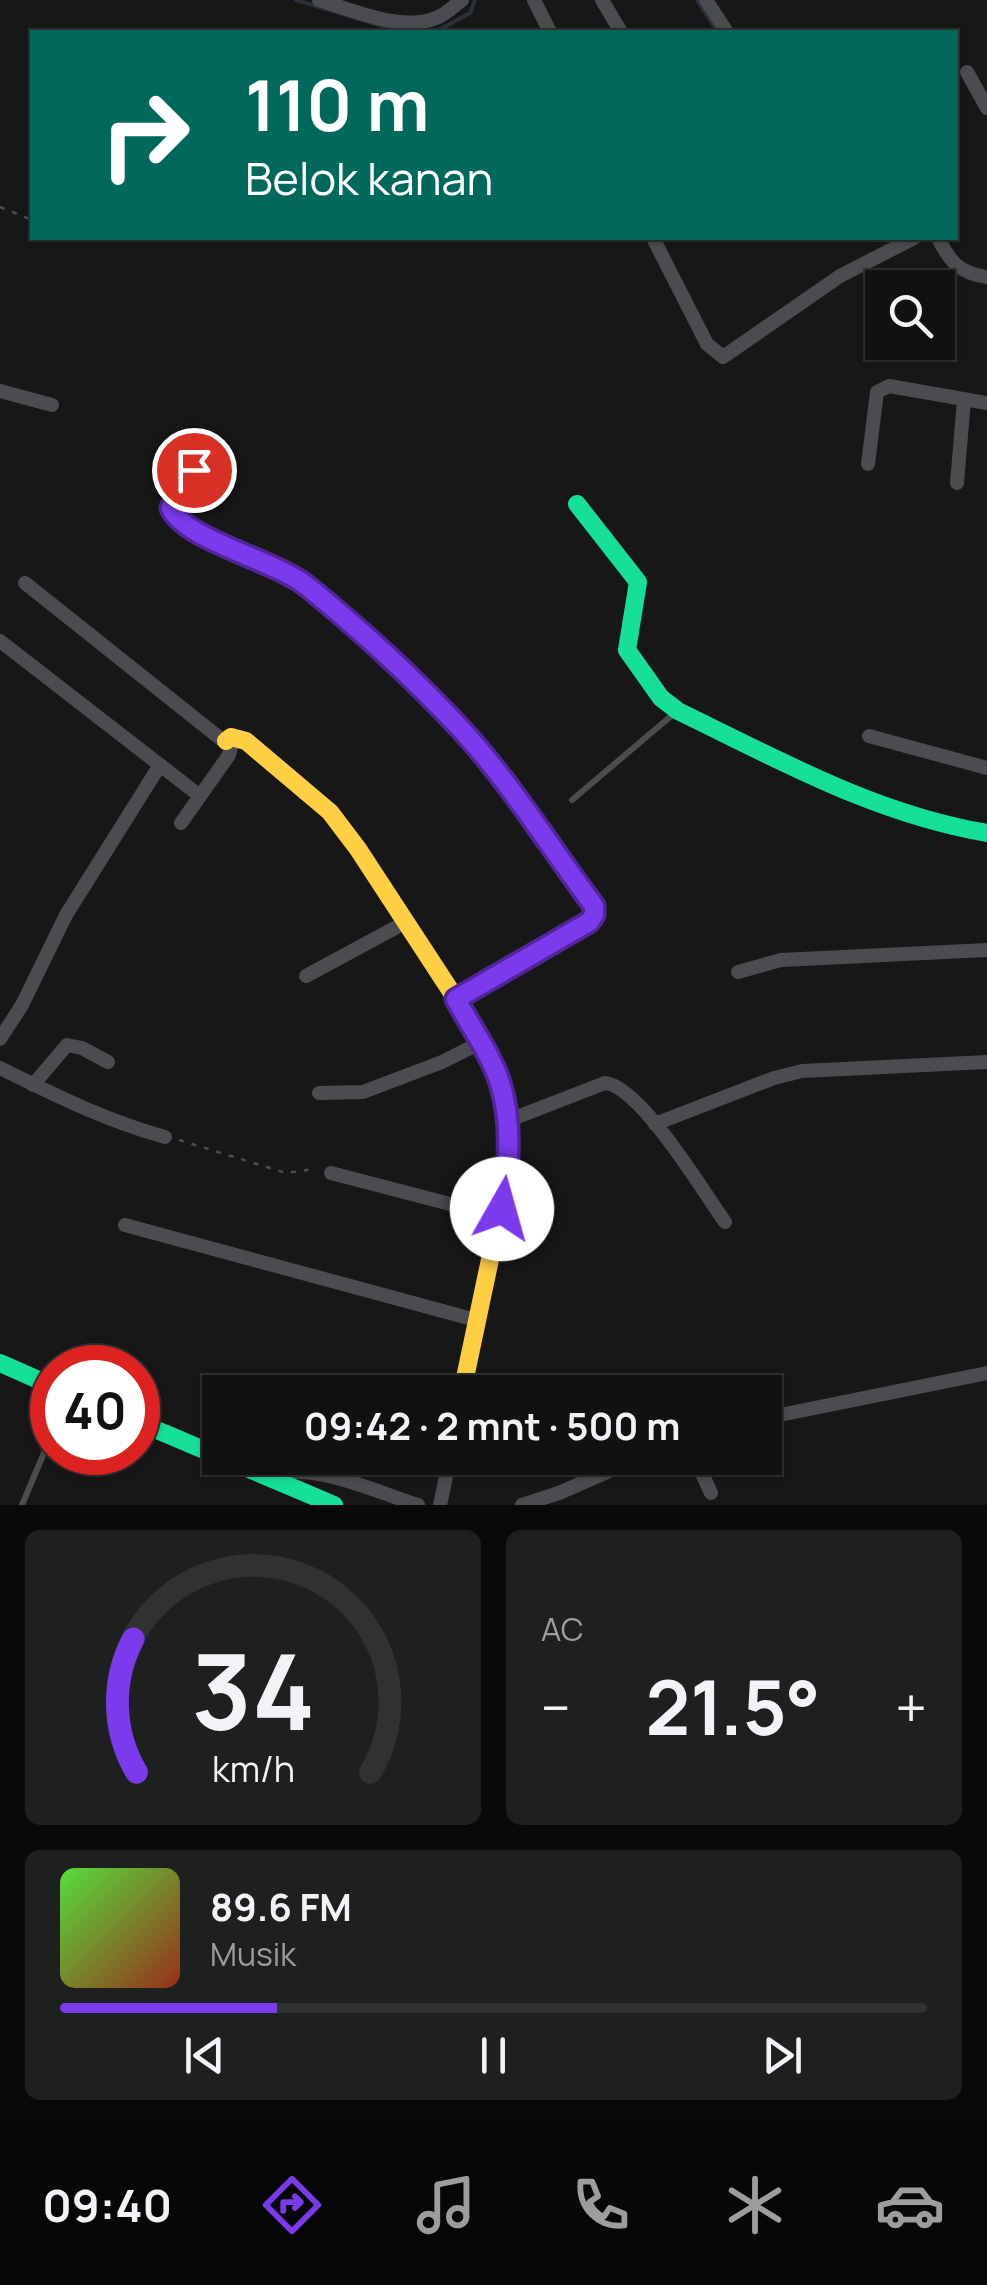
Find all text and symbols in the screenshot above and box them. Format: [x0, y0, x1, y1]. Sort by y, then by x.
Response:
text: 110 m [245, 56, 429, 152]
icon: right [80, 70, 210, 200]
text: Belok kanan [245, 147, 493, 209]
map controls [865, 270, 955, 360]
button: search [865, 270, 955, 360]
pin [152, 428, 237, 513]
icon: arrive [167, 443, 222, 498]
position arrow [450, 1157, 554, 1261]
speed limit sign: 40 [30, 1345, 160, 1475]
text: 09:42 · 2 mnt · 500 m [304, 1399, 680, 1451]
text: AC [541, 1607, 584, 1651]
text: 34 [191, 1619, 315, 1761]
text: 21.5° [646, 1655, 820, 1758]
text: − [541, 1669, 571, 1745]
text: + [895, 1669, 927, 1745]
text: km/h [211, 1744, 295, 1793]
text: 89.6 FM [210, 1880, 352, 1932]
text: Musik [210, 1932, 296, 1976]
icon: previous [177, 2028, 232, 2083]
icon: pause [466, 2028, 521, 2083]
icon: next [755, 2028, 810, 2083]
icon: directions [257, 2170, 327, 2240]
icon: music [411, 2170, 481, 2240]
icon: phone [566, 2170, 636, 2240]
icon: climate [720, 2170, 790, 2240]
icon: car [875, 2170, 945, 2240]
text: 09:40 [42, 2174, 172, 2236]

